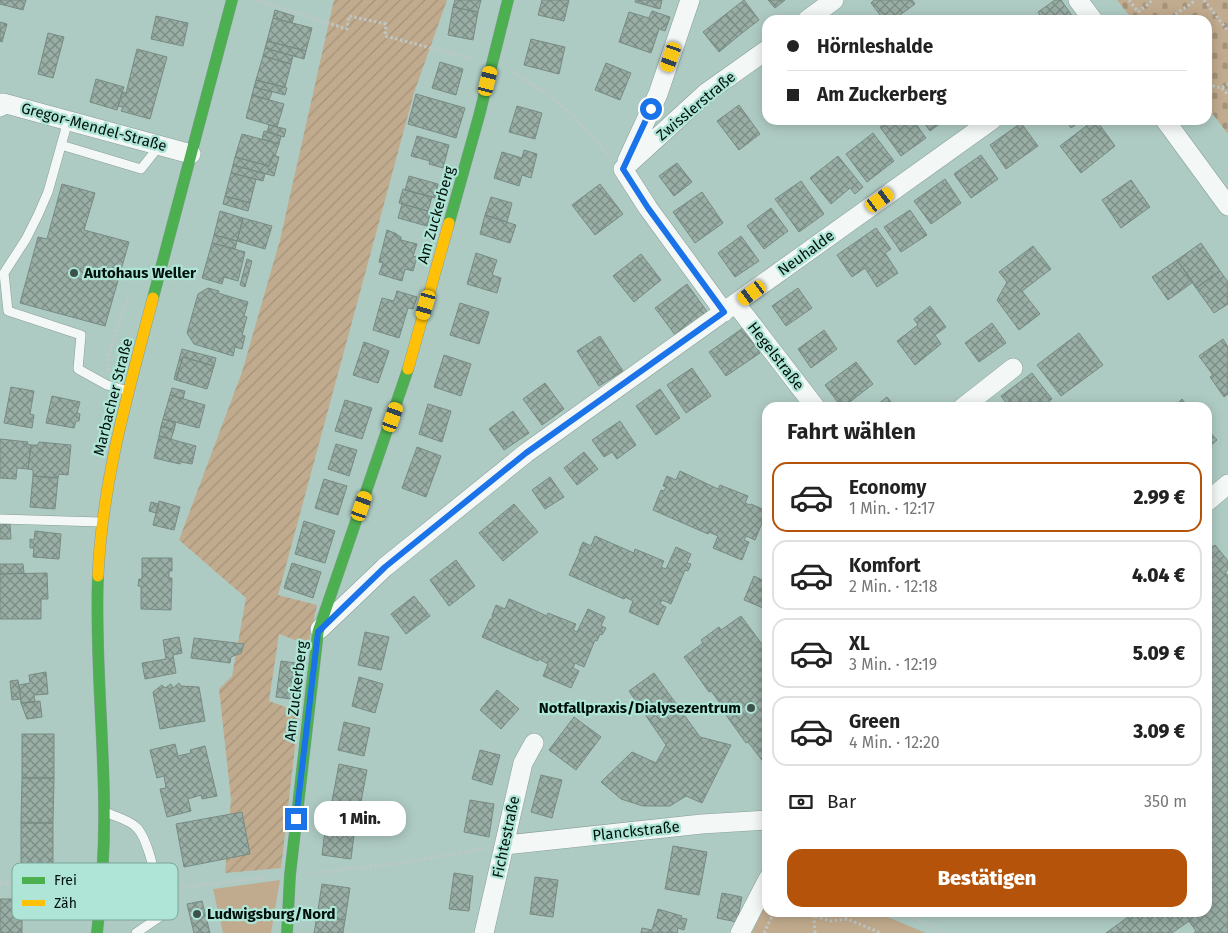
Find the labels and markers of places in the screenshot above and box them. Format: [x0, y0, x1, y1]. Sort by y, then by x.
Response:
place label: Autohaus Weller [83, 264, 197, 282]
marker: Autohaus Weller [68, 267, 80, 279]
place label: Notfallpraxis/Dialysezentrum [539, 699, 741, 717]
marker: Notfallpraxis/Dialysezentrum [745, 702, 757, 714]
place label: Ludwigsburg/Nord [207, 905, 336, 923]
marker: Ludwigsburg/Nord [191, 908, 203, 920]

